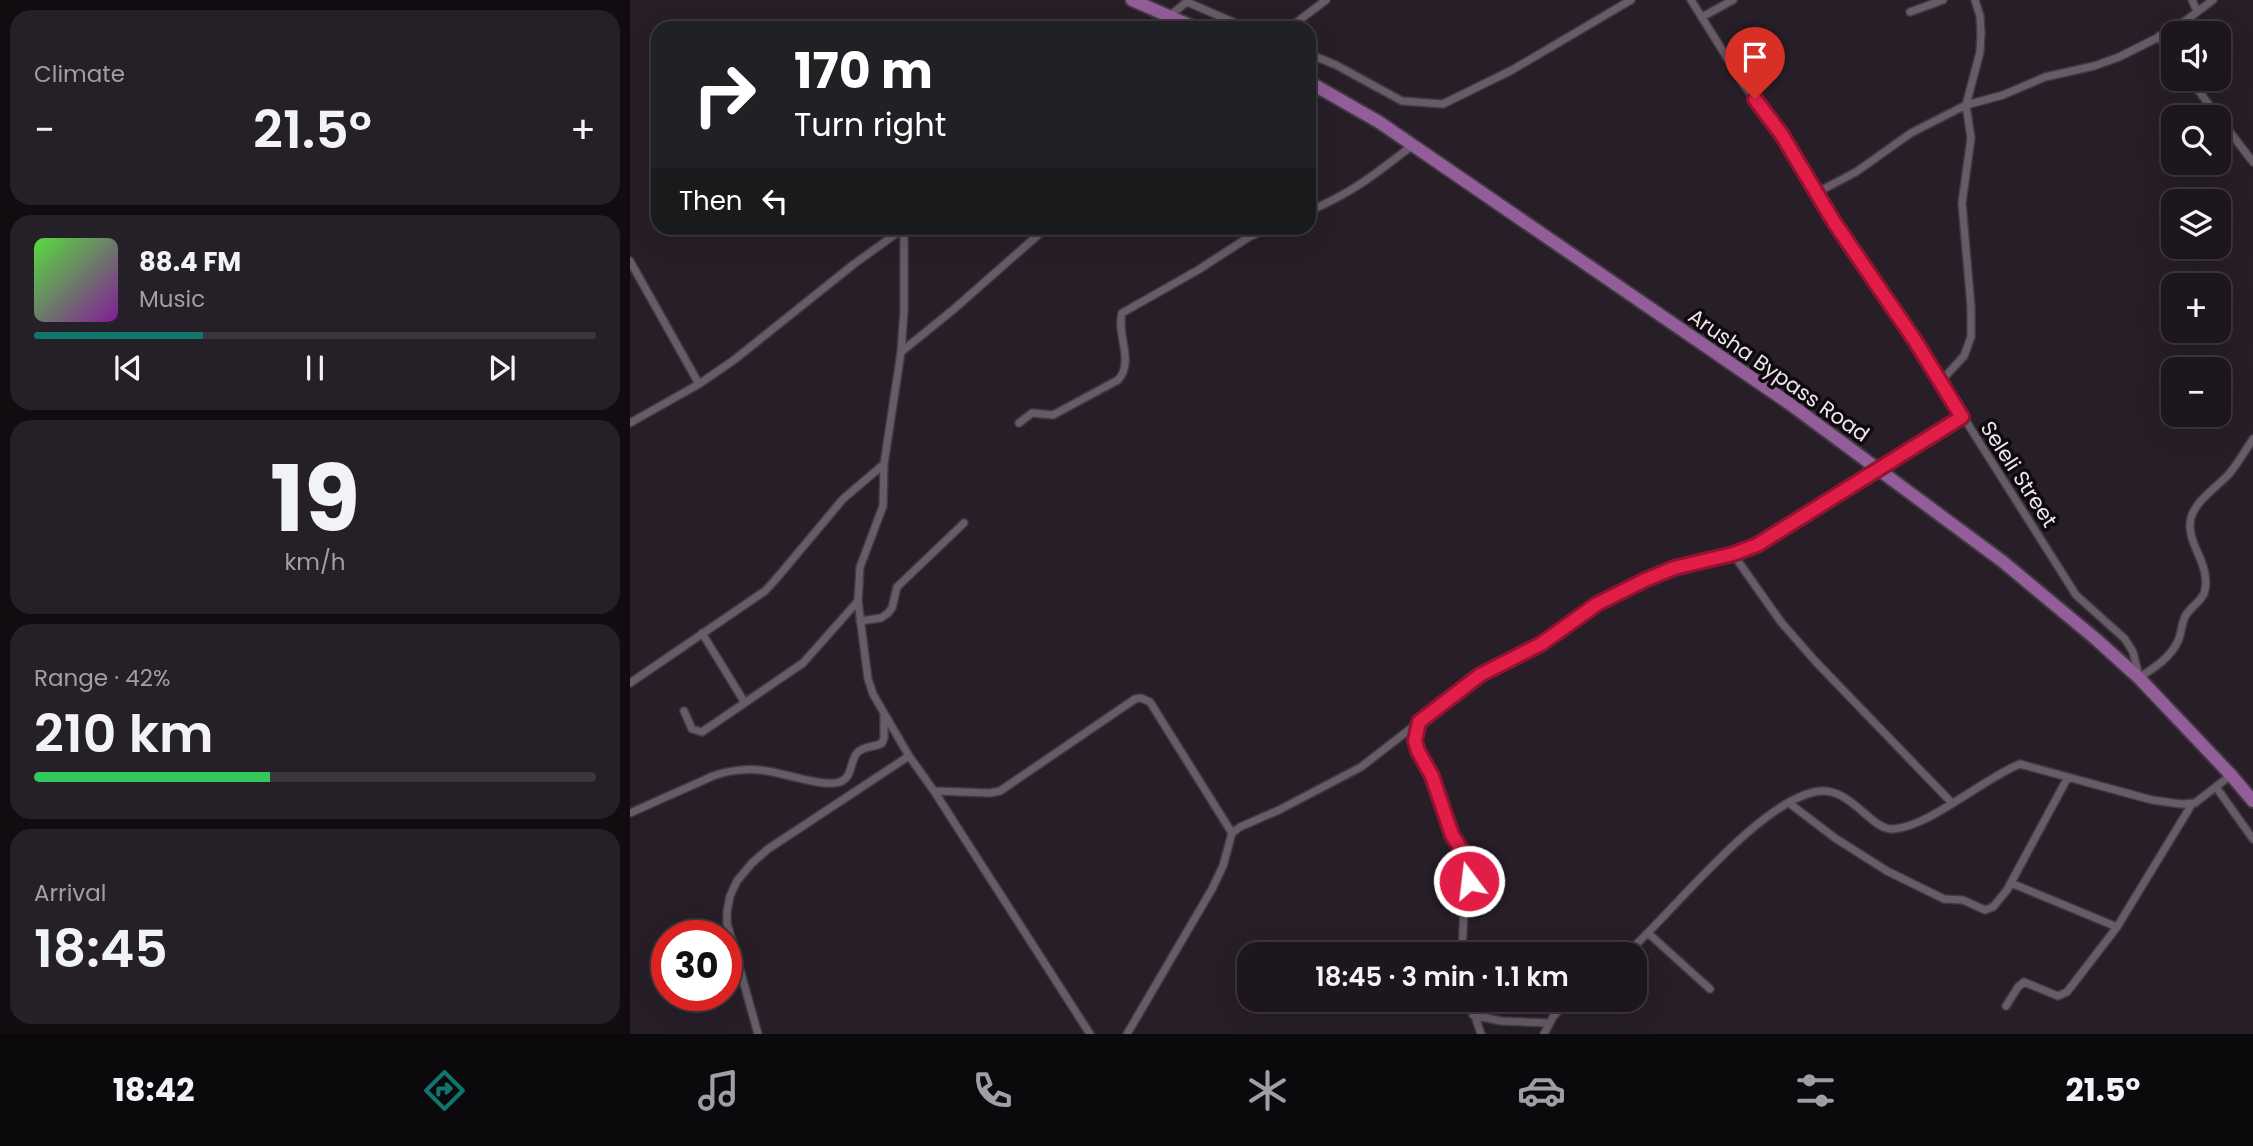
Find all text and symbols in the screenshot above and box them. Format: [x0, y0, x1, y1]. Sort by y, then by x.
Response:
map controls [2161, 21, 2231, 427]
button: sound [2161, 21, 2231, 91]
pin [1725, 27, 1785, 99]
text: 170 m [794, 37, 933, 105]
icon: arrive [1736, 38, 1774, 76]
icon: right [679, 49, 770, 140]
text: Climate [34, 58, 125, 90]
text: 21.5° [253, 93, 372, 166]
text: Turn right [794, 102, 946, 147]
text: − [34, 103, 55, 156]
text: + [570, 103, 596, 156]
button: search [2161, 105, 2231, 175]
icon: left [756, 182, 794, 220]
text: Then [679, 183, 742, 219]
button: layers [2161, 189, 2231, 259]
text: 88.4 FM [139, 244, 241, 280]
button: + [2161, 273, 2231, 343]
text: Music [139, 283, 205, 315]
street label: Arusha Bypass Road [1683, 302, 1875, 448]
icon: previous [109, 349, 147, 387]
icon: pause [296, 349, 334, 387]
icon: next [483, 349, 521, 387]
button: − [2161, 357, 2231, 427]
street label: Seleli Street [1974, 415, 2064, 533]
text: 19 [270, 435, 360, 563]
text: km/h [284, 546, 346, 578]
text: Range · 42% [34, 662, 170, 694]
text: 210 km [34, 697, 214, 770]
position arrow [1432, 844, 1506, 918]
text: Arrival [34, 877, 106, 909]
text: 18:45 [34, 912, 168, 985]
speed limit sign: 30 [651, 920, 742, 1011]
text: 18:45 · 3 min · 1.1 km [1315, 959, 1569, 995]
icon: directions [420, 1066, 469, 1115]
icon: music [694, 1066, 743, 1115]
icon: phone [968, 1066, 1017, 1115]
icon: climate [1243, 1066, 1292, 1115]
icon: car [1517, 1066, 1566, 1115]
icon: filters [1791, 1066, 1840, 1115]
text: 18:42 [113, 1067, 194, 1112]
text: 21.5° [2065, 1067, 2140, 1112]

